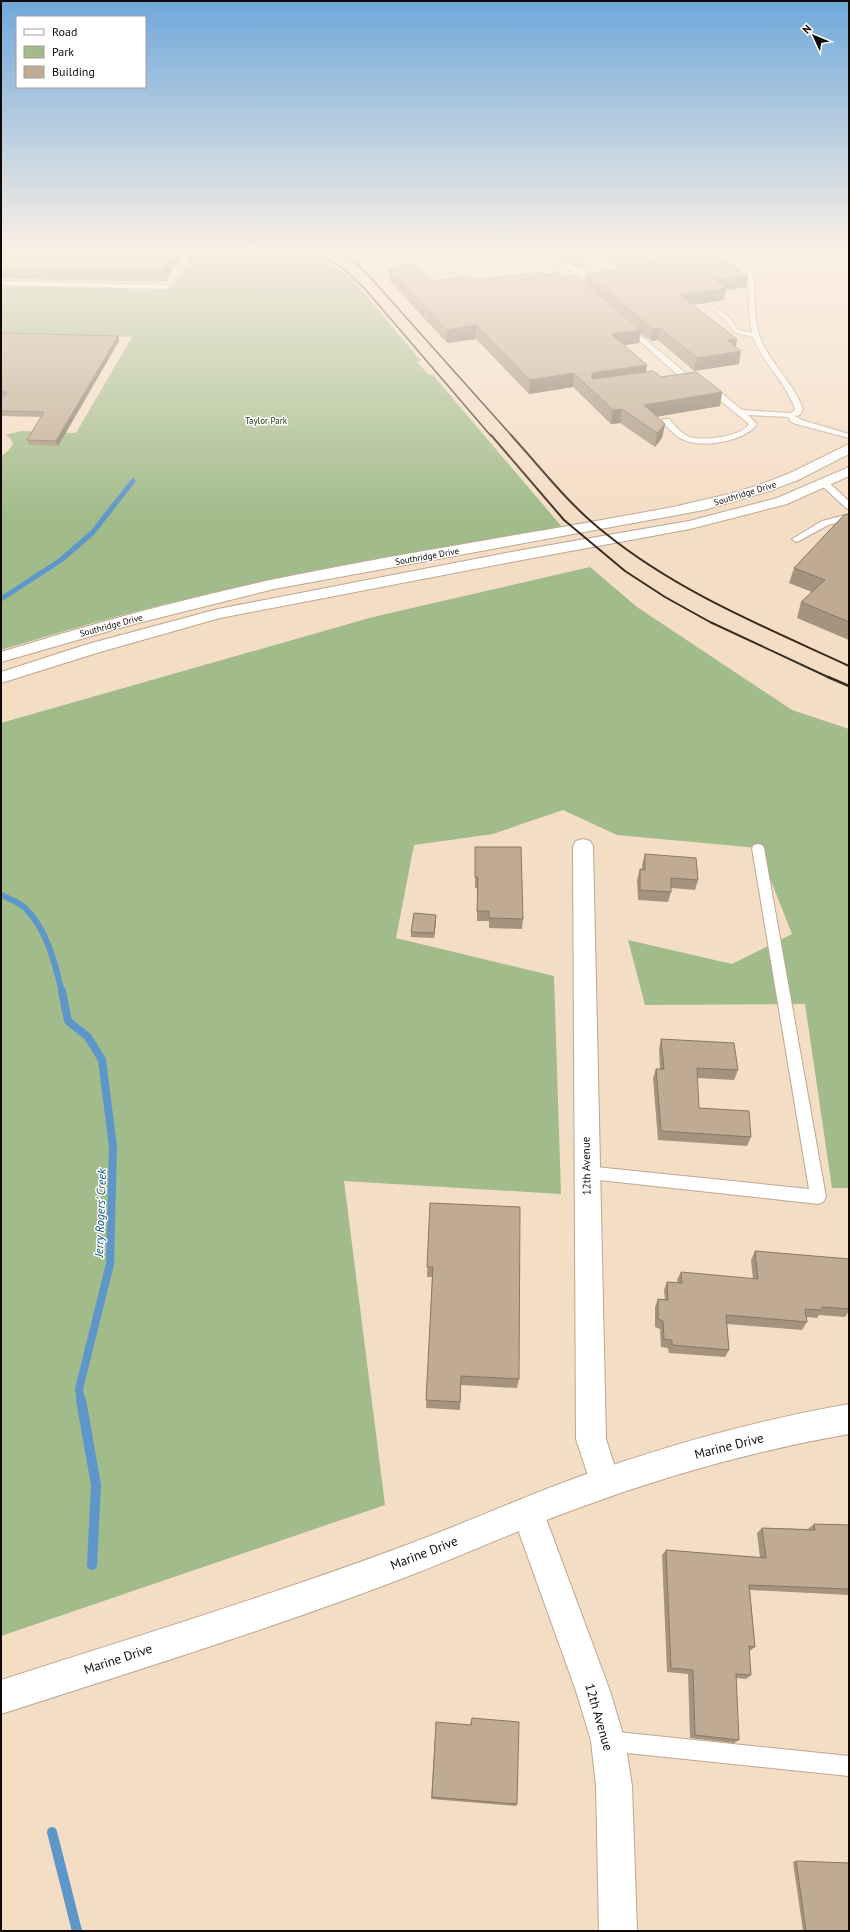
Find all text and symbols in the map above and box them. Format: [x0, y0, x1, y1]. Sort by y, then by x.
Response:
legend [16, 16, 146, 88]
north arrow [794, 16, 834, 56]
text: N [799, 22, 814, 37]
text: Road [52, 24, 77, 39]
text: Park [52, 44, 74, 59]
text: Building [52, 64, 95, 79]
park label: Taylor Park [245, 415, 288, 426]
street label: Southridge Drive [712, 478, 778, 508]
street label: Southridge Drive [394, 545, 460, 567]
street label: Southridge Drive [78, 611, 144, 639]
street label: 12th Avenue [578, 1136, 594, 1195]
water label: Jerry Rogers' Creek [91, 1168, 109, 1259]
street label: Marine Drive [693, 1429, 765, 1463]
street label: Marine Drive [388, 1532, 460, 1574]
street label: Marine Drive [82, 1640, 154, 1678]
street label: 12th Avenue [581, 1681, 617, 1753]

